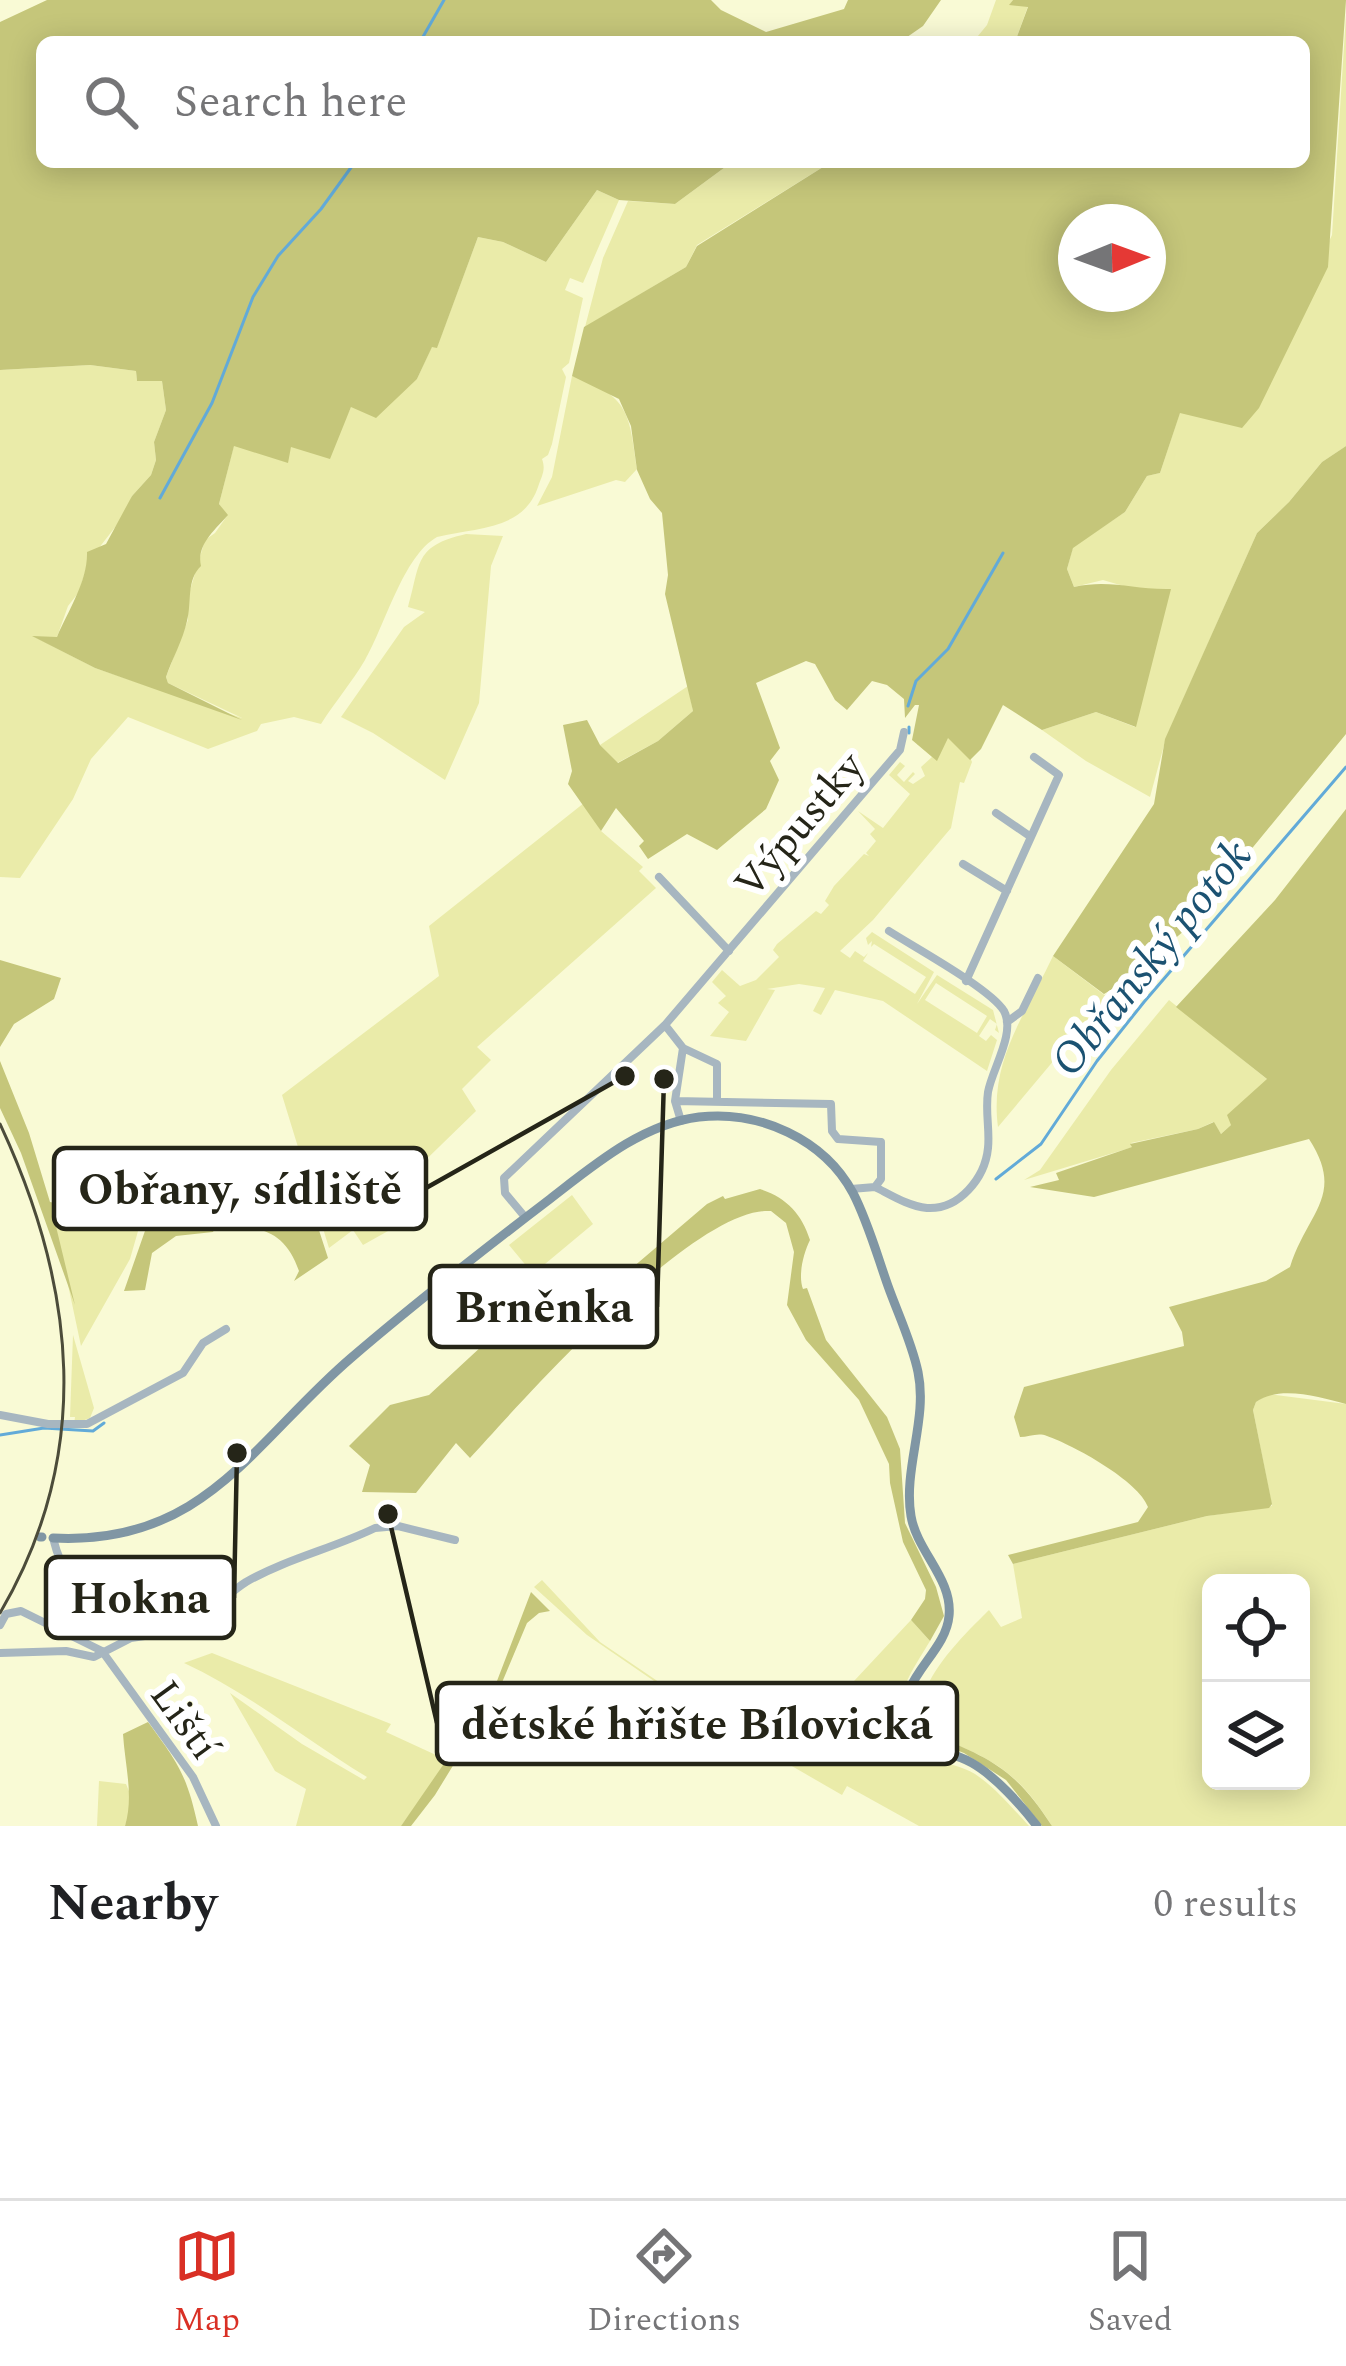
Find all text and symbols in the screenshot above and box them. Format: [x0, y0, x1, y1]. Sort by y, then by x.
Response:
search box [36, 36, 1310, 168]
text: Search here [174, 68, 407, 137]
icon: search [78, 69, 144, 135]
north arrow [1058, 204, 1166, 312]
street label: Výpustky [720, 737, 881, 913]
water label: Obřanský potok [1034, 825, 1269, 1092]
callout: Obřany, sídliště [54, 1148, 426, 1229]
text: Obřany, sídliště [78, 1156, 402, 1225]
callout: Brněnka [430, 1266, 657, 1347]
text: Brněnka [455, 1274, 633, 1343]
callout: Hokna [46, 1557, 234, 1638]
text: Hokna [70, 1565, 210, 1634]
map controls [1202, 1574, 1310, 1790]
button: locate [1202, 1574, 1310, 1682]
street label: Liští [133, 1667, 236, 1775]
button: layers [1202, 1682, 1310, 1790]
callout: dětské hřište Bílovická [437, 1683, 957, 1764]
text: dětské hřište Bílovická [461, 1691, 933, 1760]
text: Nearby [48, 1865, 217, 1943]
text: 0 results [1154, 1875, 1298, 1934]
tab: Map [173, 2223, 240, 2345]
tab: Directions [587, 2223, 741, 2345]
tab: Saved [1088, 2223, 1173, 2345]

